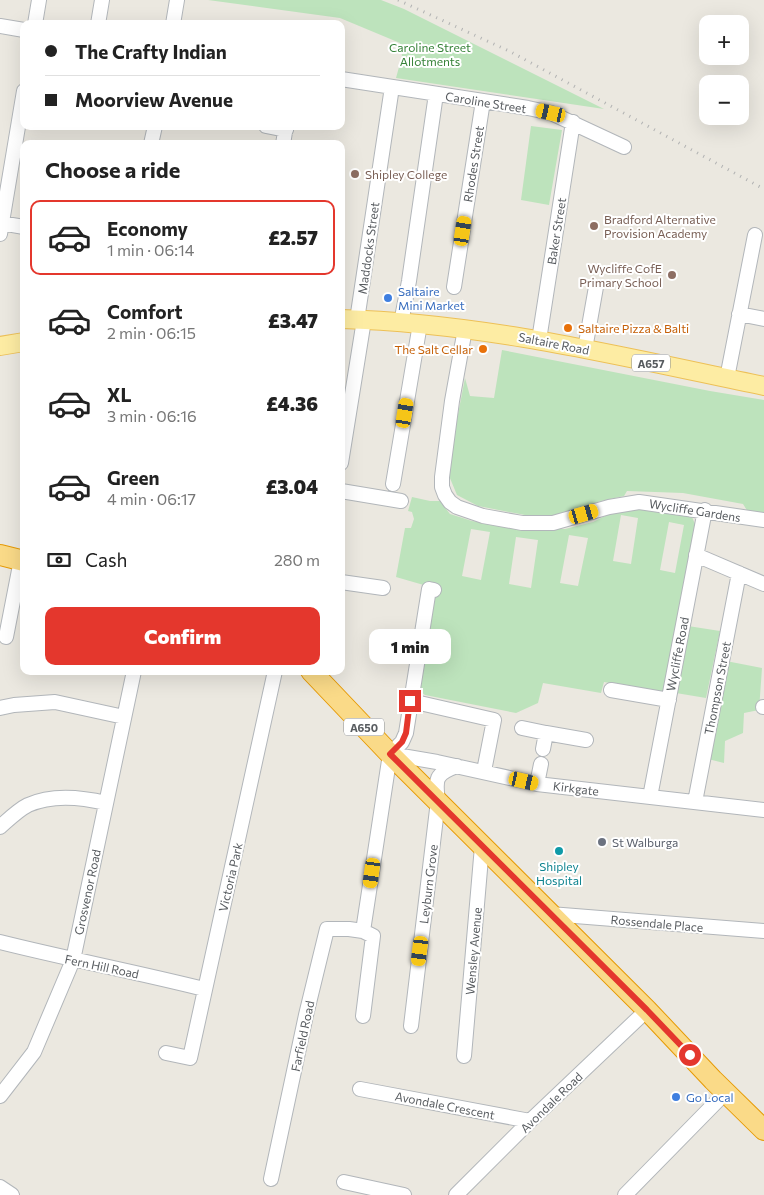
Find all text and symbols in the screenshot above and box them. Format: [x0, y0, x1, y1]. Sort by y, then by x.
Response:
map controls [699, 15, 749, 125]
button: + [699, 15, 749, 65]
text: The Crafty Indian [75, 40, 227, 63]
park label: Caroline Street Allotments [389, 40, 471, 68]
button: − [699, 75, 749, 125]
text: Moorview Avenue [75, 88, 233, 111]
street label: Caroline Street [445, 89, 528, 115]
car [534, 102, 567, 124]
street label: Rhodes Street [460, 125, 486, 203]
text: Choose a ride [45, 156, 180, 183]
place label: Shipley College [365, 167, 447, 181]
marker: Shipley College [349, 168, 361, 180]
street label: Baker Street [544, 196, 568, 265]
street label: Maddocks Street [355, 201, 381, 295]
place label: Bradford Alternative Provision Academy [604, 212, 716, 240]
icon: car [47, 215, 92, 260]
car [453, 215, 472, 247]
text: Economy [107, 217, 188, 240]
marker: Bradford Alternative Provision Academy [588, 220, 600, 232]
text: £2.57 [268, 226, 318, 249]
text: 1 min · 06:14 [107, 240, 194, 259]
place label: Wycliffe CofE Primary School [579, 261, 662, 289]
marker: Wycliffe CofE Primary School [666, 269, 678, 281]
place label: Saltaire Mini Market [398, 284, 465, 312]
marker: Saltaire Mini Market [382, 292, 394, 304]
icon: car [47, 298, 92, 343]
text: Comfort [107, 300, 183, 323]
text: £3.47 [268, 309, 318, 332]
place label: Saltaire Pizza & Balti [578, 321, 689, 335]
marker: Saltaire Pizza & Balti [562, 322, 574, 334]
text: 2 min · 06:15 [107, 323, 196, 342]
street label: Saltaire Road [517, 329, 591, 357]
place label: The Salt Cellar [395, 342, 473, 356]
marker: The Salt Cellar [477, 343, 489, 355]
road number: A657 [632, 354, 670, 372]
icon: car [47, 381, 92, 426]
text: XL [107, 383, 132, 406]
text: £4.36 [266, 392, 318, 415]
car [395, 397, 414, 429]
text: 3 min · 06:16 [107, 406, 197, 425]
icon: car [47, 464, 92, 509]
text: Green [107, 466, 159, 489]
text: £3.04 [266, 475, 318, 498]
text: 4 min · 06:17 [107, 489, 196, 508]
street label: Wycliffe Gardens [648, 496, 742, 524]
car [567, 503, 600, 525]
icon: cash [45, 546, 73, 574]
text: Cash [85, 548, 127, 571]
text: 280 m [274, 550, 320, 569]
button: Confirm [45, 607, 320, 665]
street label: Wycliffe Road [663, 616, 691, 692]
callout: 1 min [369, 628, 451, 664]
text: 1 min [391, 637, 429, 656]
street label: Thompson Street [701, 640, 733, 736]
route end [399, 690, 421, 712]
road number: A650 [344, 719, 384, 736]
car [507, 770, 540, 792]
street label: Kirkgate [552, 778, 600, 798]
place label: St Walburga [612, 835, 678, 849]
marker: St Walburga [596, 836, 608, 848]
street label: Victoria Park [215, 840, 245, 913]
street label: Leyburn Grove [416, 844, 440, 924]
marker: Shipley Hospital [553, 845, 565, 857]
street label: Grosvenor Road [71, 848, 103, 936]
car [362, 857, 381, 889]
place label: Shipley Hospital [536, 859, 582, 887]
street label: Wensley Avenue [462, 907, 484, 995]
street label: Rossendale Place [610, 912, 704, 934]
car [410, 935, 429, 967]
street label: Fern Hill Road [64, 951, 140, 981]
street label: Farfield Road [288, 999, 316, 1073]
route start [679, 1044, 701, 1066]
street label: Avondale Road [517, 1069, 585, 1135]
street label: Avondale Crescent [394, 1088, 496, 1122]
place label: Go Local [686, 1090, 734, 1104]
marker: Go Local [670, 1091, 682, 1103]

